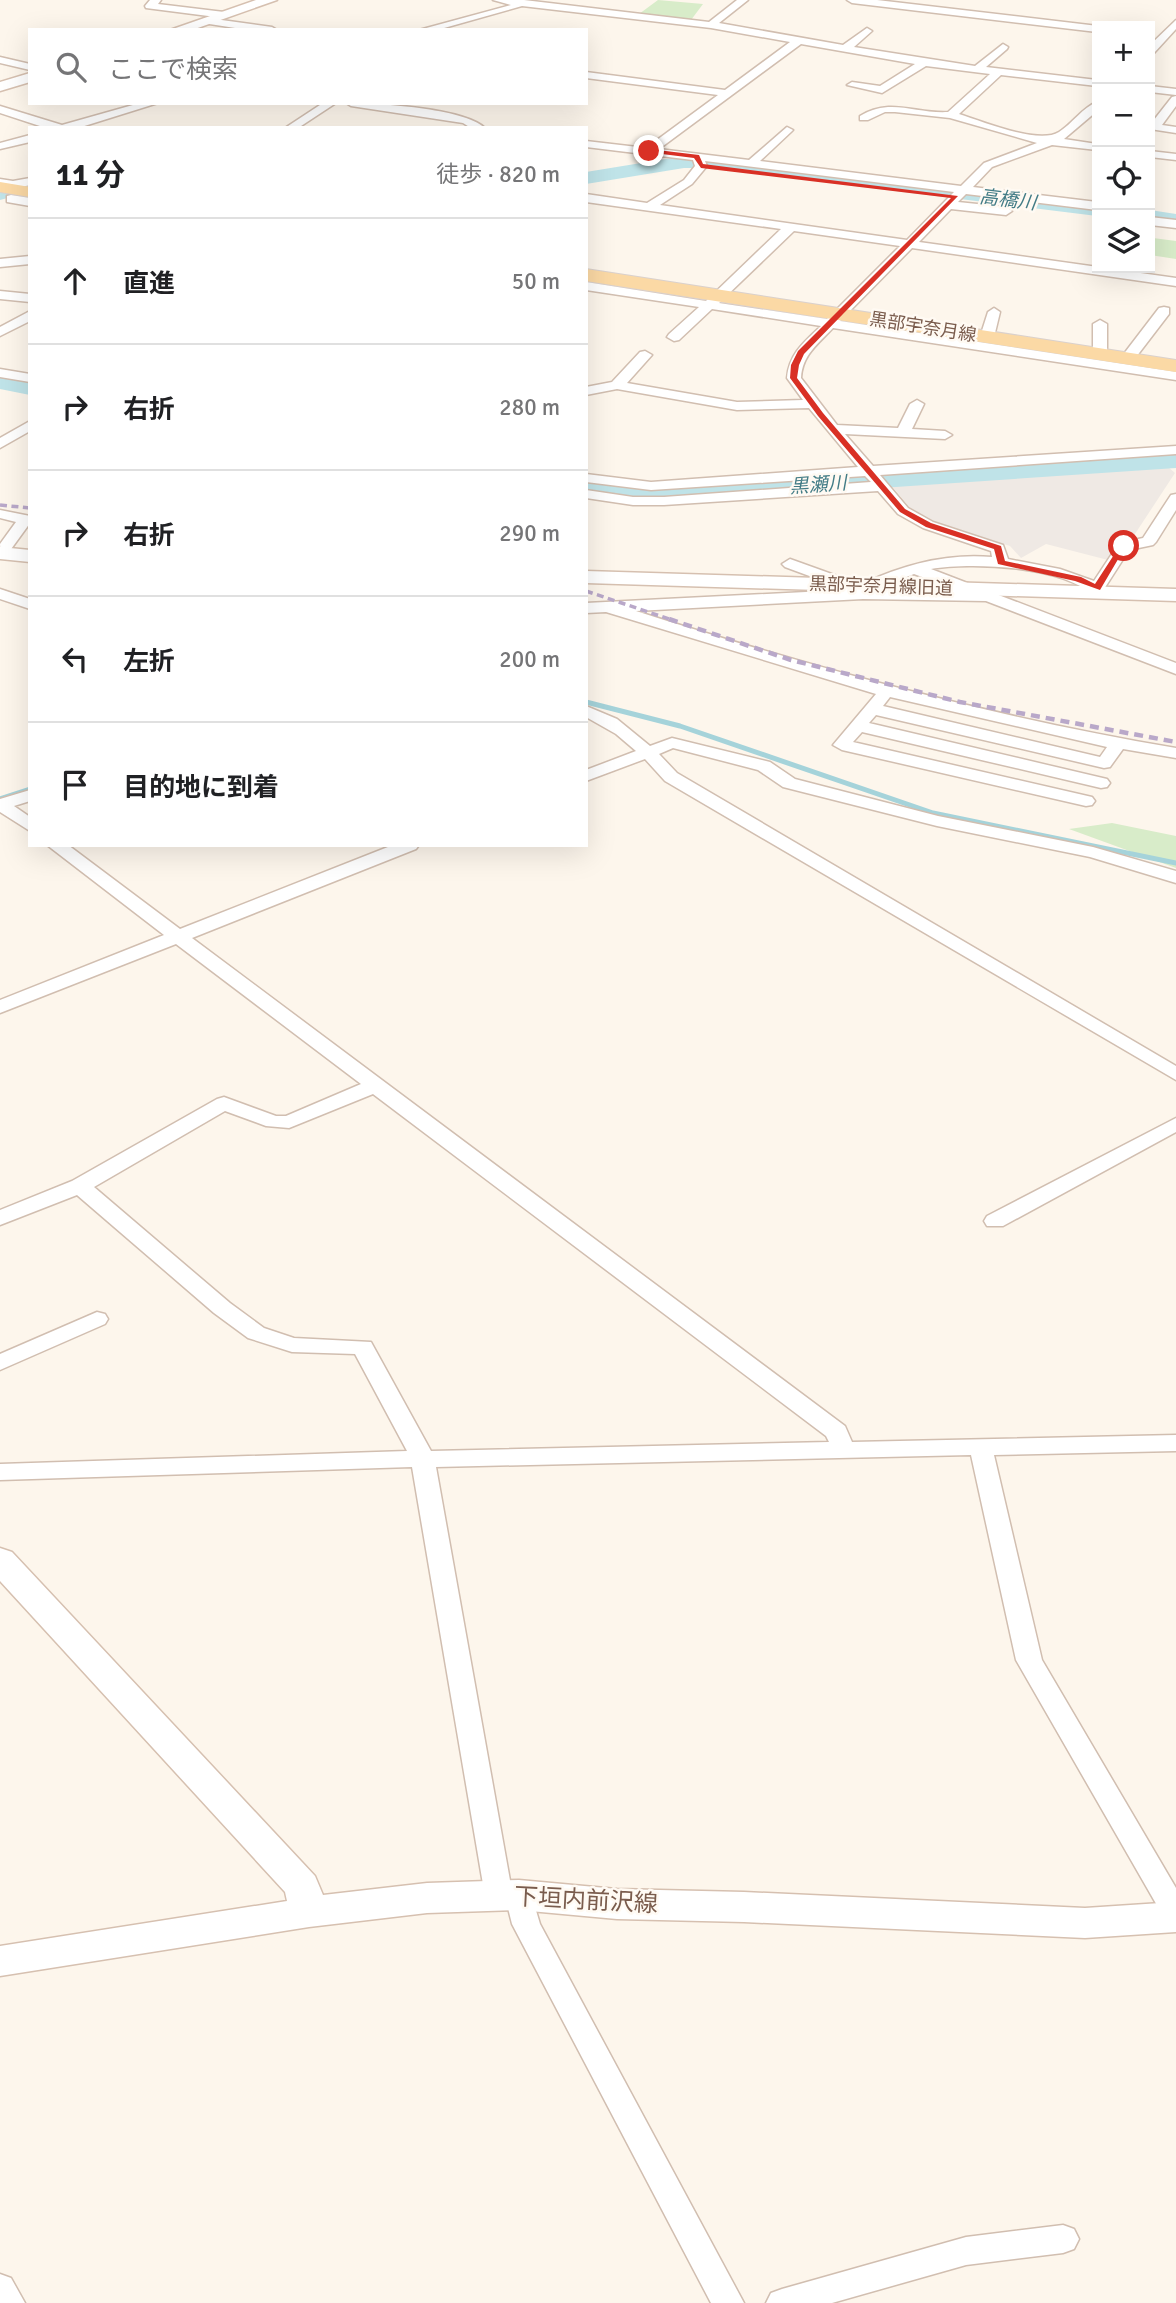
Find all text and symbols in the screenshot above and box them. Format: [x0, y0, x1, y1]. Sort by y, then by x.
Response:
map controls [1092, 21, 1155, 273]
button: + [1092, 21, 1155, 84]
search box [28, 28, 588, 105]
icon: search [52, 48, 90, 86]
text: ここで検索 [108, 54, 238, 86]
button: − [1092, 84, 1155, 147]
route end [633, 135, 664, 166]
button: locate [1092, 147, 1155, 210]
text: 11 分 [56, 157, 125, 194]
text: 徒歩 · 820 m [436, 160, 560, 189]
water label: 高橋川 [978, 185, 1040, 216]
button: layers [1092, 210, 1155, 273]
icon: ahead [56, 262, 94, 300]
text: 50 m [512, 267, 560, 296]
text: 直進 [123, 268, 175, 300]
street label: 黒部宇奈月線 [868, 308, 978, 346]
icon: right [56, 388, 94, 426]
text: 280 m [499, 393, 560, 422]
text: 右折 [123, 394, 175, 426]
water label: 黒瀬川 [789, 471, 849, 499]
icon: right [56, 514, 94, 552]
text: 290 m [499, 519, 560, 548]
text: 右折 [123, 520, 175, 552]
route start [1108, 530, 1139, 561]
street label: 黒部宇奈月線旧道 [809, 572, 953, 600]
icon: left [56, 640, 94, 678]
text: 200 m [499, 645, 560, 674]
text: 左折 [123, 646, 175, 678]
icon: arrive [56, 766, 94, 804]
text: 目的地に到着 [123, 772, 279, 804]
street label: 下垣内前沢線 [513, 1881, 659, 1919]

